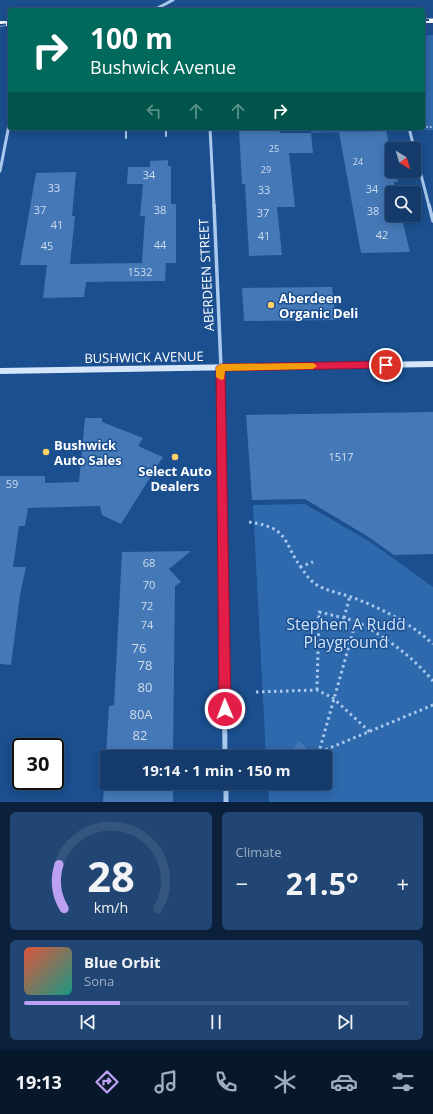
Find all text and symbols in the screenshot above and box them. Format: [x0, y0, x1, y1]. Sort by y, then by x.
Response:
text: 100 m [90, 19, 173, 57]
icon: right [24, 24, 76, 76]
text: Bushwick Avenue [90, 55, 236, 79]
icon: left [143, 100, 165, 122]
icon: ahead [185, 100, 207, 122]
icon: ahead [227, 100, 249, 122]
icon: right [269, 100, 291, 122]
house number: 25 [269, 142, 279, 155]
north arrow [385, 142, 421, 178]
map controls [385, 142, 421, 222]
house number: 24 [353, 155, 363, 168]
house number: 29 [261, 163, 271, 176]
house number: 34 [143, 167, 156, 182]
house number: 33 [48, 180, 60, 195]
house number: 34 [366, 181, 379, 196]
house number: 33 [258, 182, 270, 197]
button: search [385, 186, 421, 222]
house number: 37 [34, 202, 46, 217]
house number: 38 [154, 202, 166, 217]
house number: 38 [367, 203, 379, 218]
house number: 37 [257, 205, 269, 220]
house number: 41 [51, 217, 63, 232]
street label: ABERDEEN STREET [194, 217, 218, 332]
house number: 42 [376, 227, 388, 242]
house number: 41 [258, 228, 270, 243]
house number: 44 [154, 237, 167, 252]
house number: 45 [41, 238, 53, 253]
house number: 1532 [127, 264, 153, 279]
place label: Aberdeen Organic Deli [279, 289, 358, 322]
marker: Aberdeen Organic Deli [266, 300, 276, 310]
street label: BUSHWICK AVENUE [84, 347, 204, 367]
pin [369, 348, 403, 382]
icon: arrive [375, 354, 397, 376]
place label: Bushwick Auto Sales [54, 436, 122, 469]
marker: Bushwick Auto Sales [41, 447, 51, 457]
house number: 1517 [328, 449, 354, 464]
marker: Select Auto Dealers [170, 452, 180, 462]
place label: Select Auto Dealers [138, 462, 212, 495]
house number: 59 [6, 476, 18, 491]
house number: 68 [143, 555, 155, 570]
house number: 70 [143, 577, 155, 592]
house number: 72 [141, 598, 153, 613]
park label: Stephen A Rudd Playground [286, 613, 406, 653]
house number: 74 [141, 617, 154, 632]
house number: 76 [132, 639, 146, 657]
house number: 78 [138, 656, 152, 674]
house number: 80 [138, 678, 152, 696]
position arrow [204, 688, 246, 730]
house number: 80A [129, 705, 153, 723]
house number: 82 [133, 726, 147, 744]
speed limit sign: 30 [12, 738, 64, 790]
text: 19:14 · 1 min · 150 m [142, 760, 290, 780]
text: Climate [236, 843, 281, 861]
text: 28 [87, 848, 135, 904]
text: 21.5° [286, 863, 359, 904]
text: − [236, 868, 248, 898]
text: + [396, 868, 409, 898]
text: km/h [93, 898, 128, 917]
text: Blue Orbit [84, 952, 161, 972]
text: Sona [84, 972, 114, 990]
icon: previous [77, 1011, 99, 1033]
icon: pause [205, 1011, 227, 1033]
icon: next [334, 1011, 356, 1033]
icon: directions [93, 1068, 121, 1096]
icon: music [152, 1068, 180, 1096]
icon: phone [212, 1068, 240, 1096]
icon: climate [271, 1068, 299, 1096]
icon: car [330, 1068, 358, 1096]
icon: filters [389, 1068, 417, 1096]
text: 19:13 [16, 1070, 62, 1094]

